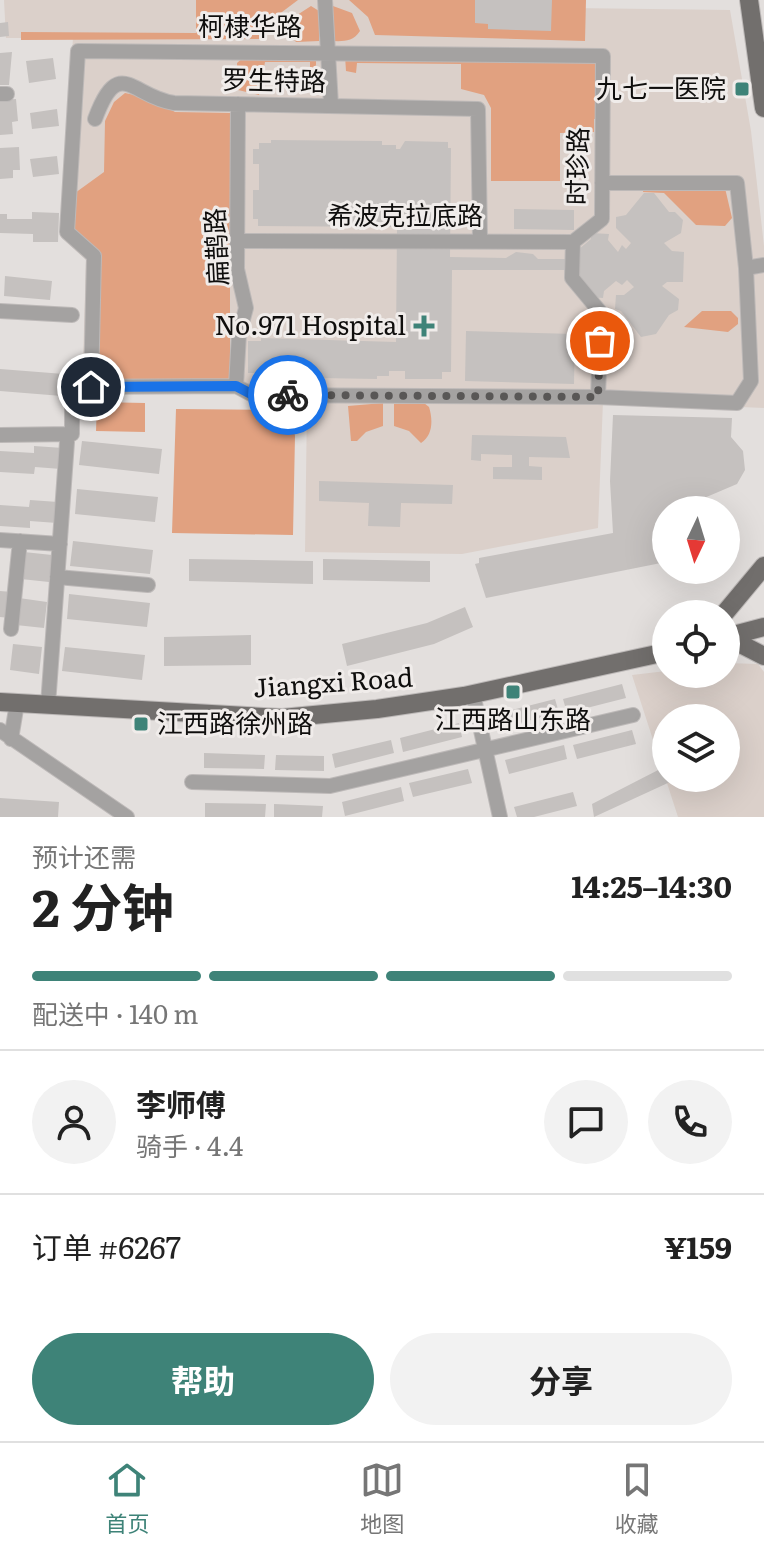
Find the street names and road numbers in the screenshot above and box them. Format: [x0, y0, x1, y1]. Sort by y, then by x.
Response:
street label: 柯棣华路 [198, 5, 302, 44]
street label: 罗生特路 [222, 58, 326, 99]
street label: 时珍路 [555, 127, 596, 205]
street label: 希波克拉底路 [327, 194, 483, 233]
street label: 扁鹊路 [193, 207, 236, 287]
street label: Jiangxi Road [252, 655, 414, 706]

